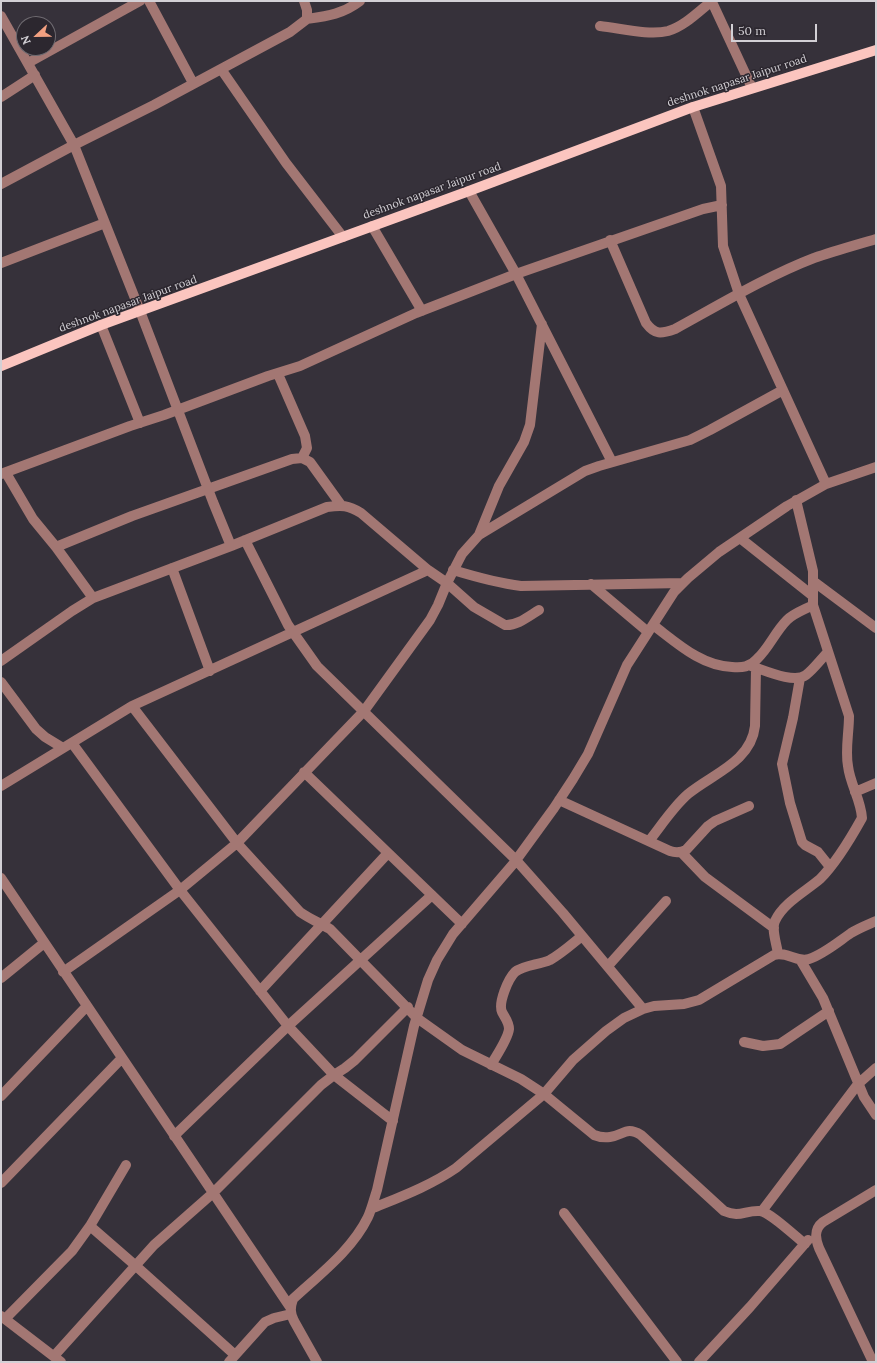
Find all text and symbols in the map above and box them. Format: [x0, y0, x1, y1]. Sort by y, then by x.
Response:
north arrow [16, 16, 56, 56]
scale bar [733, 16, 819, 42]
text: 50 m [738, 23, 766, 38]
text: N [18, 34, 34, 47]
street label: deshnok napasar Jaipur road [666, 52, 808, 110]
street label: deshnok napasar Jaipur road [361, 160, 503, 222]
street label: deshnok napasar Jaipur road [57, 273, 199, 335]

